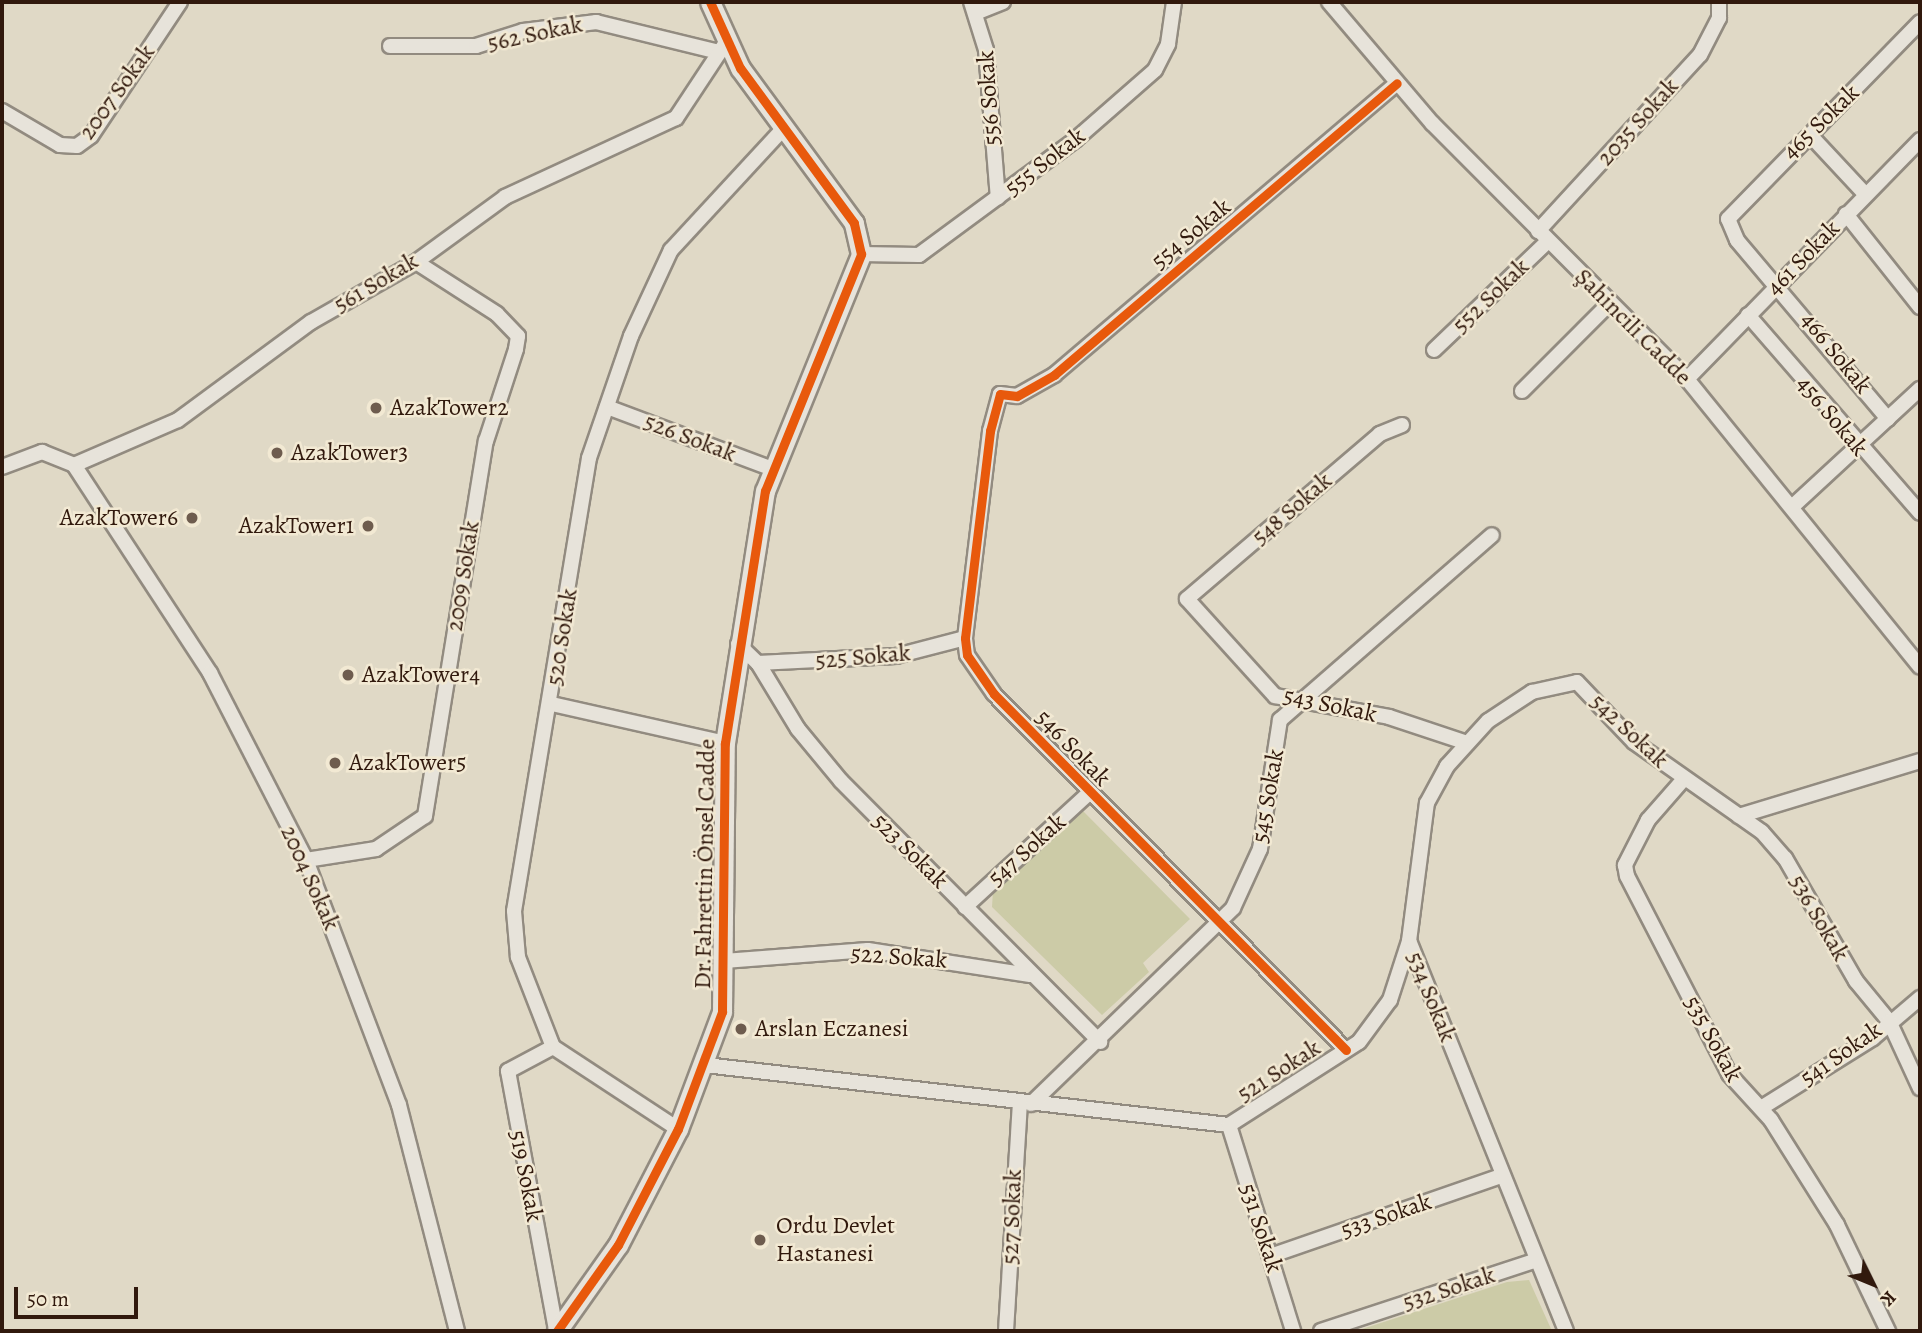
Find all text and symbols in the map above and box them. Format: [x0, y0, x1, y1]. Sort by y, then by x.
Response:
street label: 562 Sokak [485, 10, 585, 58]
street label: 2007 Sokak [73, 39, 161, 145]
street label: 556 Sokak [971, 49, 1007, 147]
street label: 2035 Sokak [1591, 72, 1685, 172]
street label: 465 Sokak [1777, 78, 1865, 166]
street label: 555 Sokak [999, 122, 1091, 202]
street label: 554 Sokak [1145, 192, 1237, 276]
street label: 461 Sokak [1760, 214, 1846, 302]
street label: 561 Sokak [329, 247, 423, 319]
street label: 552 Sokak [1447, 252, 1535, 340]
street label: Şahincili Cadde [1569, 263, 1697, 391]
street label: 466 Sokak [1794, 306, 1878, 400]
street label: 456 Sokak [1790, 370, 1874, 462]
place label: AzakTower2 [390, 394, 509, 422]
marker: AzakTower2 [368, 400, 384, 416]
street label: 526 Sokak [640, 407, 740, 469]
place label: AzakTower3 [291, 439, 408, 467]
marker: AzakTower3 [269, 445, 285, 461]
street label: 548 Sokak [1246, 467, 1338, 551]
place label: AzakTower6 [60, 504, 178, 532]
marker: AzakTower6 [184, 510, 200, 526]
place label: AzakTower1 [239, 512, 354, 540]
marker: AzakTower1 [360, 518, 376, 534]
street label: 2009 Sokak [440, 519, 486, 633]
street label: 520 Sokak [540, 586, 584, 688]
street label: 525 Sokak [814, 638, 912, 676]
place label: AzakTower4 [362, 661, 480, 689]
marker: AzakTower4 [340, 667, 356, 683]
street label: 543 Sokak [1281, 681, 1379, 729]
street label: 542 Sokak [1584, 688, 1674, 774]
street label: 546 Sokak [1029, 704, 1117, 792]
street label: Dr.Fahrettin Önsel Cadde [688, 739, 722, 989]
street label: 545 Sokak [1246, 747, 1290, 845]
place label: AzakTower5 [349, 749, 466, 777]
marker: AzakTower5 [327, 755, 343, 771]
street label: 523 Sokak [866, 807, 954, 895]
street label: 547 Sokak [982, 808, 1072, 892]
street label: 2004 Sokak [274, 821, 346, 935]
street label: 536 Sokak [1783, 870, 1855, 966]
street label: 522 Sokak [850, 939, 948, 975]
street label: 534 Sokak [1400, 948, 1462, 1046]
street label: 535 Sokak [1678, 991, 1748, 1087]
place label: Arslan Eczanesi [755, 1015, 909, 1043]
street label: 541 Sokak [1795, 1016, 1887, 1092]
marker: Arslan Eczanesi [733, 1021, 749, 1037]
street label: 521 Sokak [1232, 1033, 1326, 1109]
street label: 519 Sokak [503, 1128, 549, 1224]
street label: 527 Sokak [996, 1169, 1028, 1265]
street label: 531 Sokak [1233, 1180, 1289, 1276]
street label: 533 Sokak [1337, 1187, 1435, 1245]
place label: Ordu Devlet Hastanesi [776, 1212, 895, 1268]
marker: Ordu Devlet Hastanesi [750, 1230, 770, 1250]
north arrow [1838, 1249, 1908, 1319]
street label: 532 Sokak [1399, 1261, 1499, 1317]
scale bar [18, 1274, 142, 1318]
text: 50 m [27, 1285, 69, 1313]
text: K [1875, 1285, 1902, 1312]

